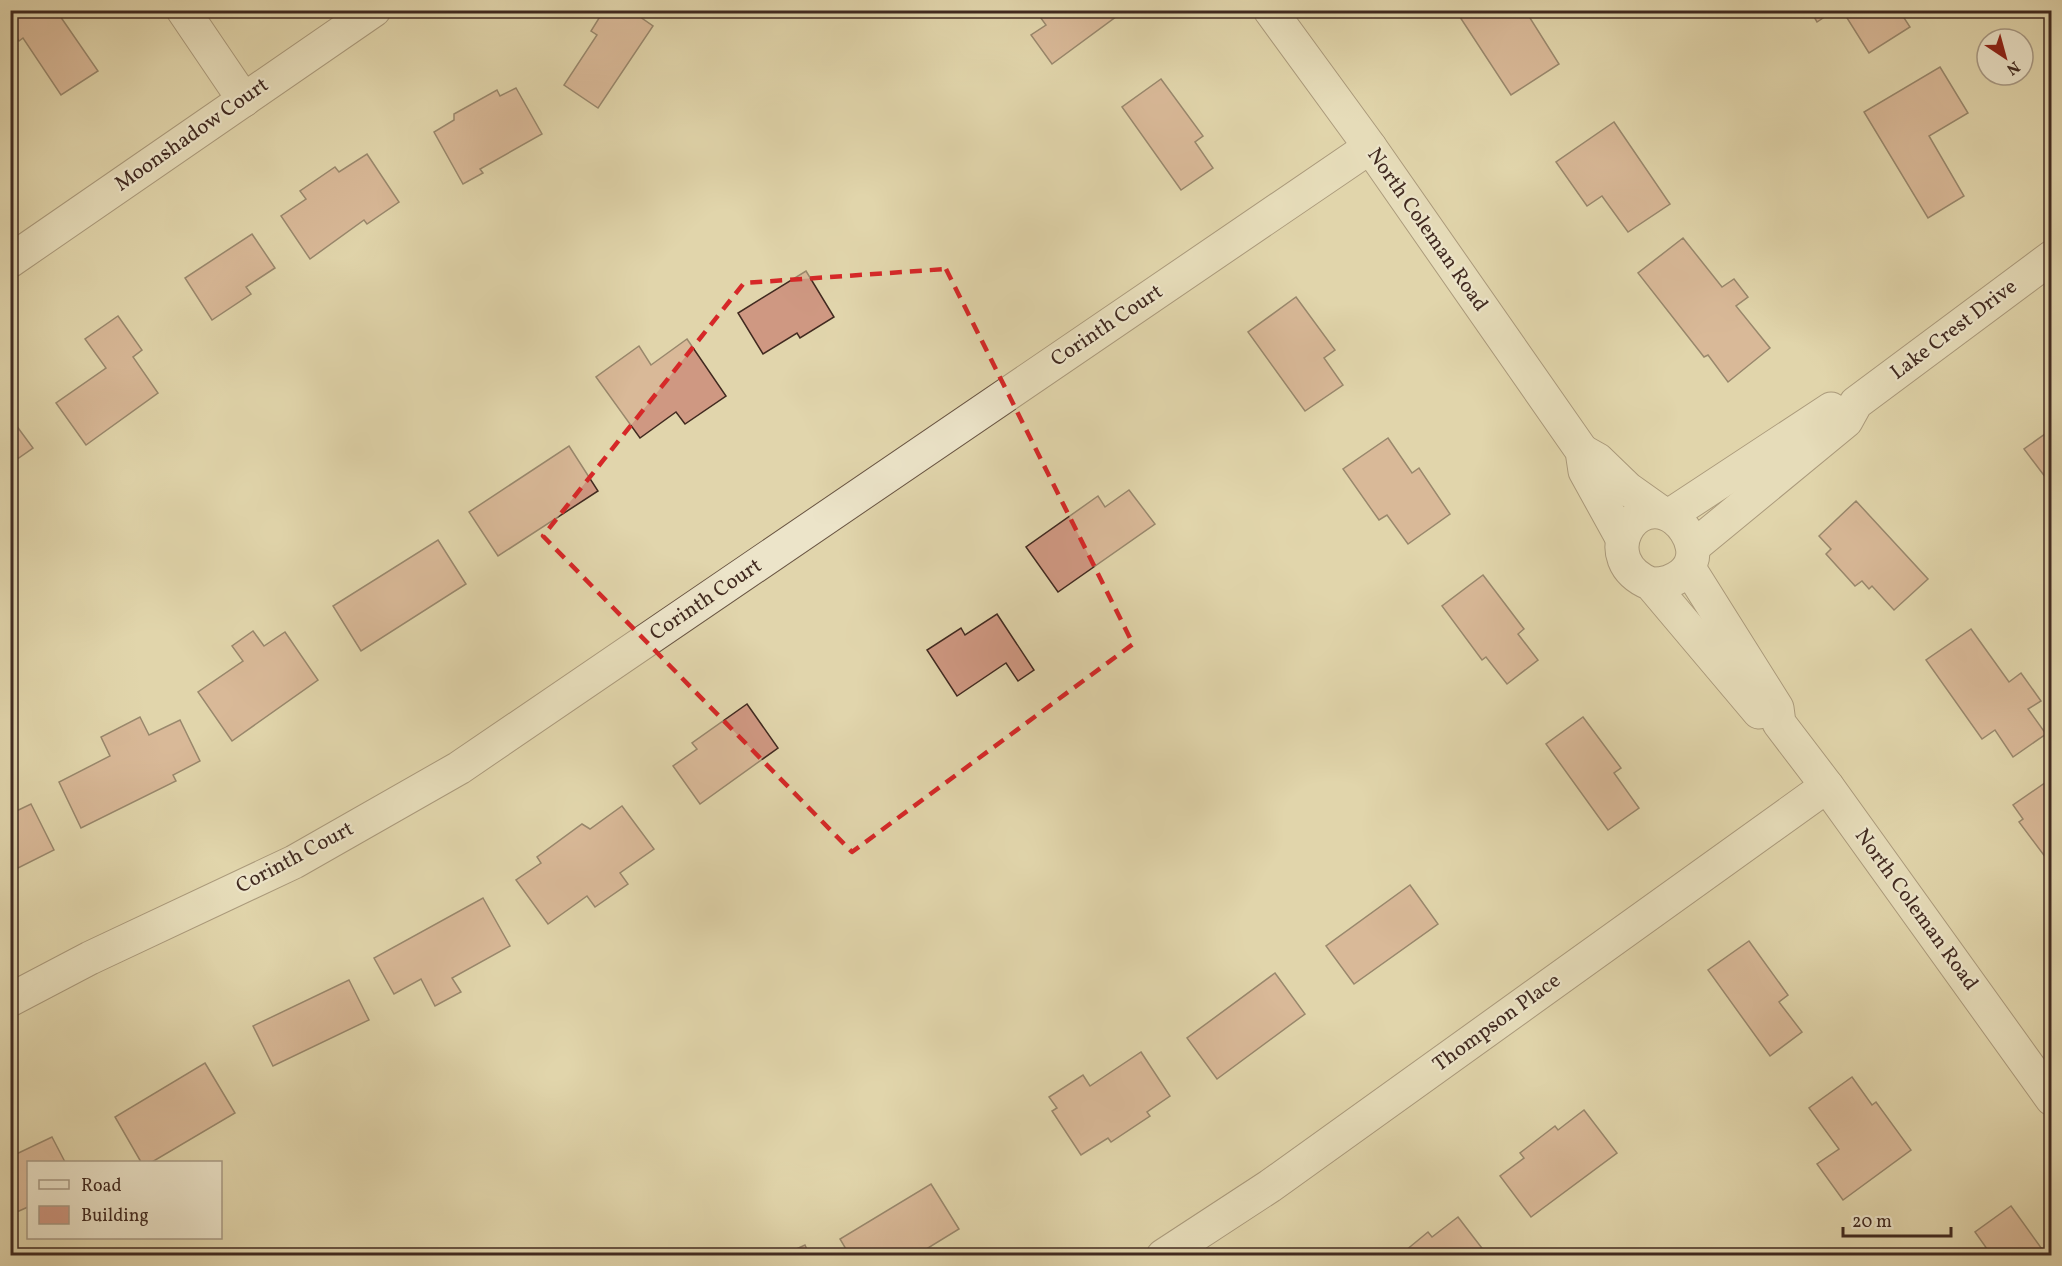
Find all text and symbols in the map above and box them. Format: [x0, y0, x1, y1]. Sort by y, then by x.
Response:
north arrow [1975, 27, 2035, 87]
text: N [2001, 55, 2024, 80]
street label: Moonshadow Court [109, 71, 275, 199]
street label: North Coleman Road [1360, 142, 1494, 318]
street label: Lake Crest Drive [1885, 273, 2023, 387]
street label: Corinth Court [1045, 278, 1169, 374]
street label: Corinth Court [644, 552, 768, 648]
street label: Corinth Court [231, 815, 359, 901]
street label: North Coleman Road [1847, 823, 1985, 997]
street label: Thompson Place [1427, 967, 1567, 1079]
legend [27, 1161, 222, 1239]
text: Road [81, 1174, 122, 1199]
scale bar [1843, 1200, 1951, 1238]
text: Building [81, 1204, 149, 1229]
text: 20 m [1852, 1210, 1892, 1235]

